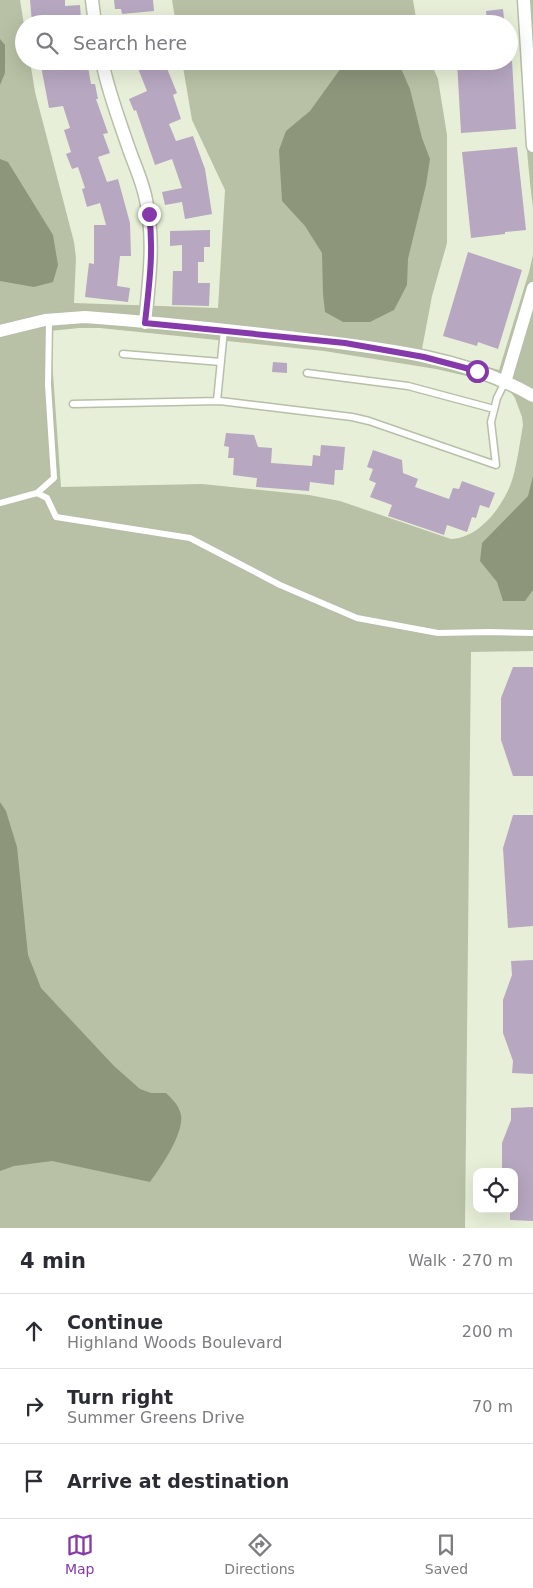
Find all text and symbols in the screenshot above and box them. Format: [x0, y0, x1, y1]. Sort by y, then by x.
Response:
search box [15, 15, 518, 70]
icon: search [33, 29, 61, 57]
text: Search here [73, 32, 187, 54]
route end [138, 203, 161, 226]
route start [466, 360, 489, 383]
map controls [473, 1168, 518, 1213]
button: locate [473, 1168, 518, 1213]
text: 4 min [20, 1249, 86, 1273]
text: Walk · 270 m [408, 1251, 513, 1270]
text: Continue [67, 1311, 163, 1333]
icon: ahead [20, 1317, 48, 1345]
text: 200 m [462, 1322, 513, 1341]
text: Highland Woods Boulevard [67, 1333, 282, 1352]
text: Turn right [67, 1386, 173, 1408]
icon: right [20, 1392, 48, 1420]
text: 70 m [472, 1397, 513, 1416]
text: Summer Greens Drive [67, 1408, 245, 1427]
icon: arrive [20, 1467, 48, 1495]
text: Arrive at destination [67, 1470, 289, 1492]
tab: Map [65, 1531, 94, 1577]
tab: Directions [224, 1531, 295, 1577]
tab: Saved [425, 1531, 468, 1577]

